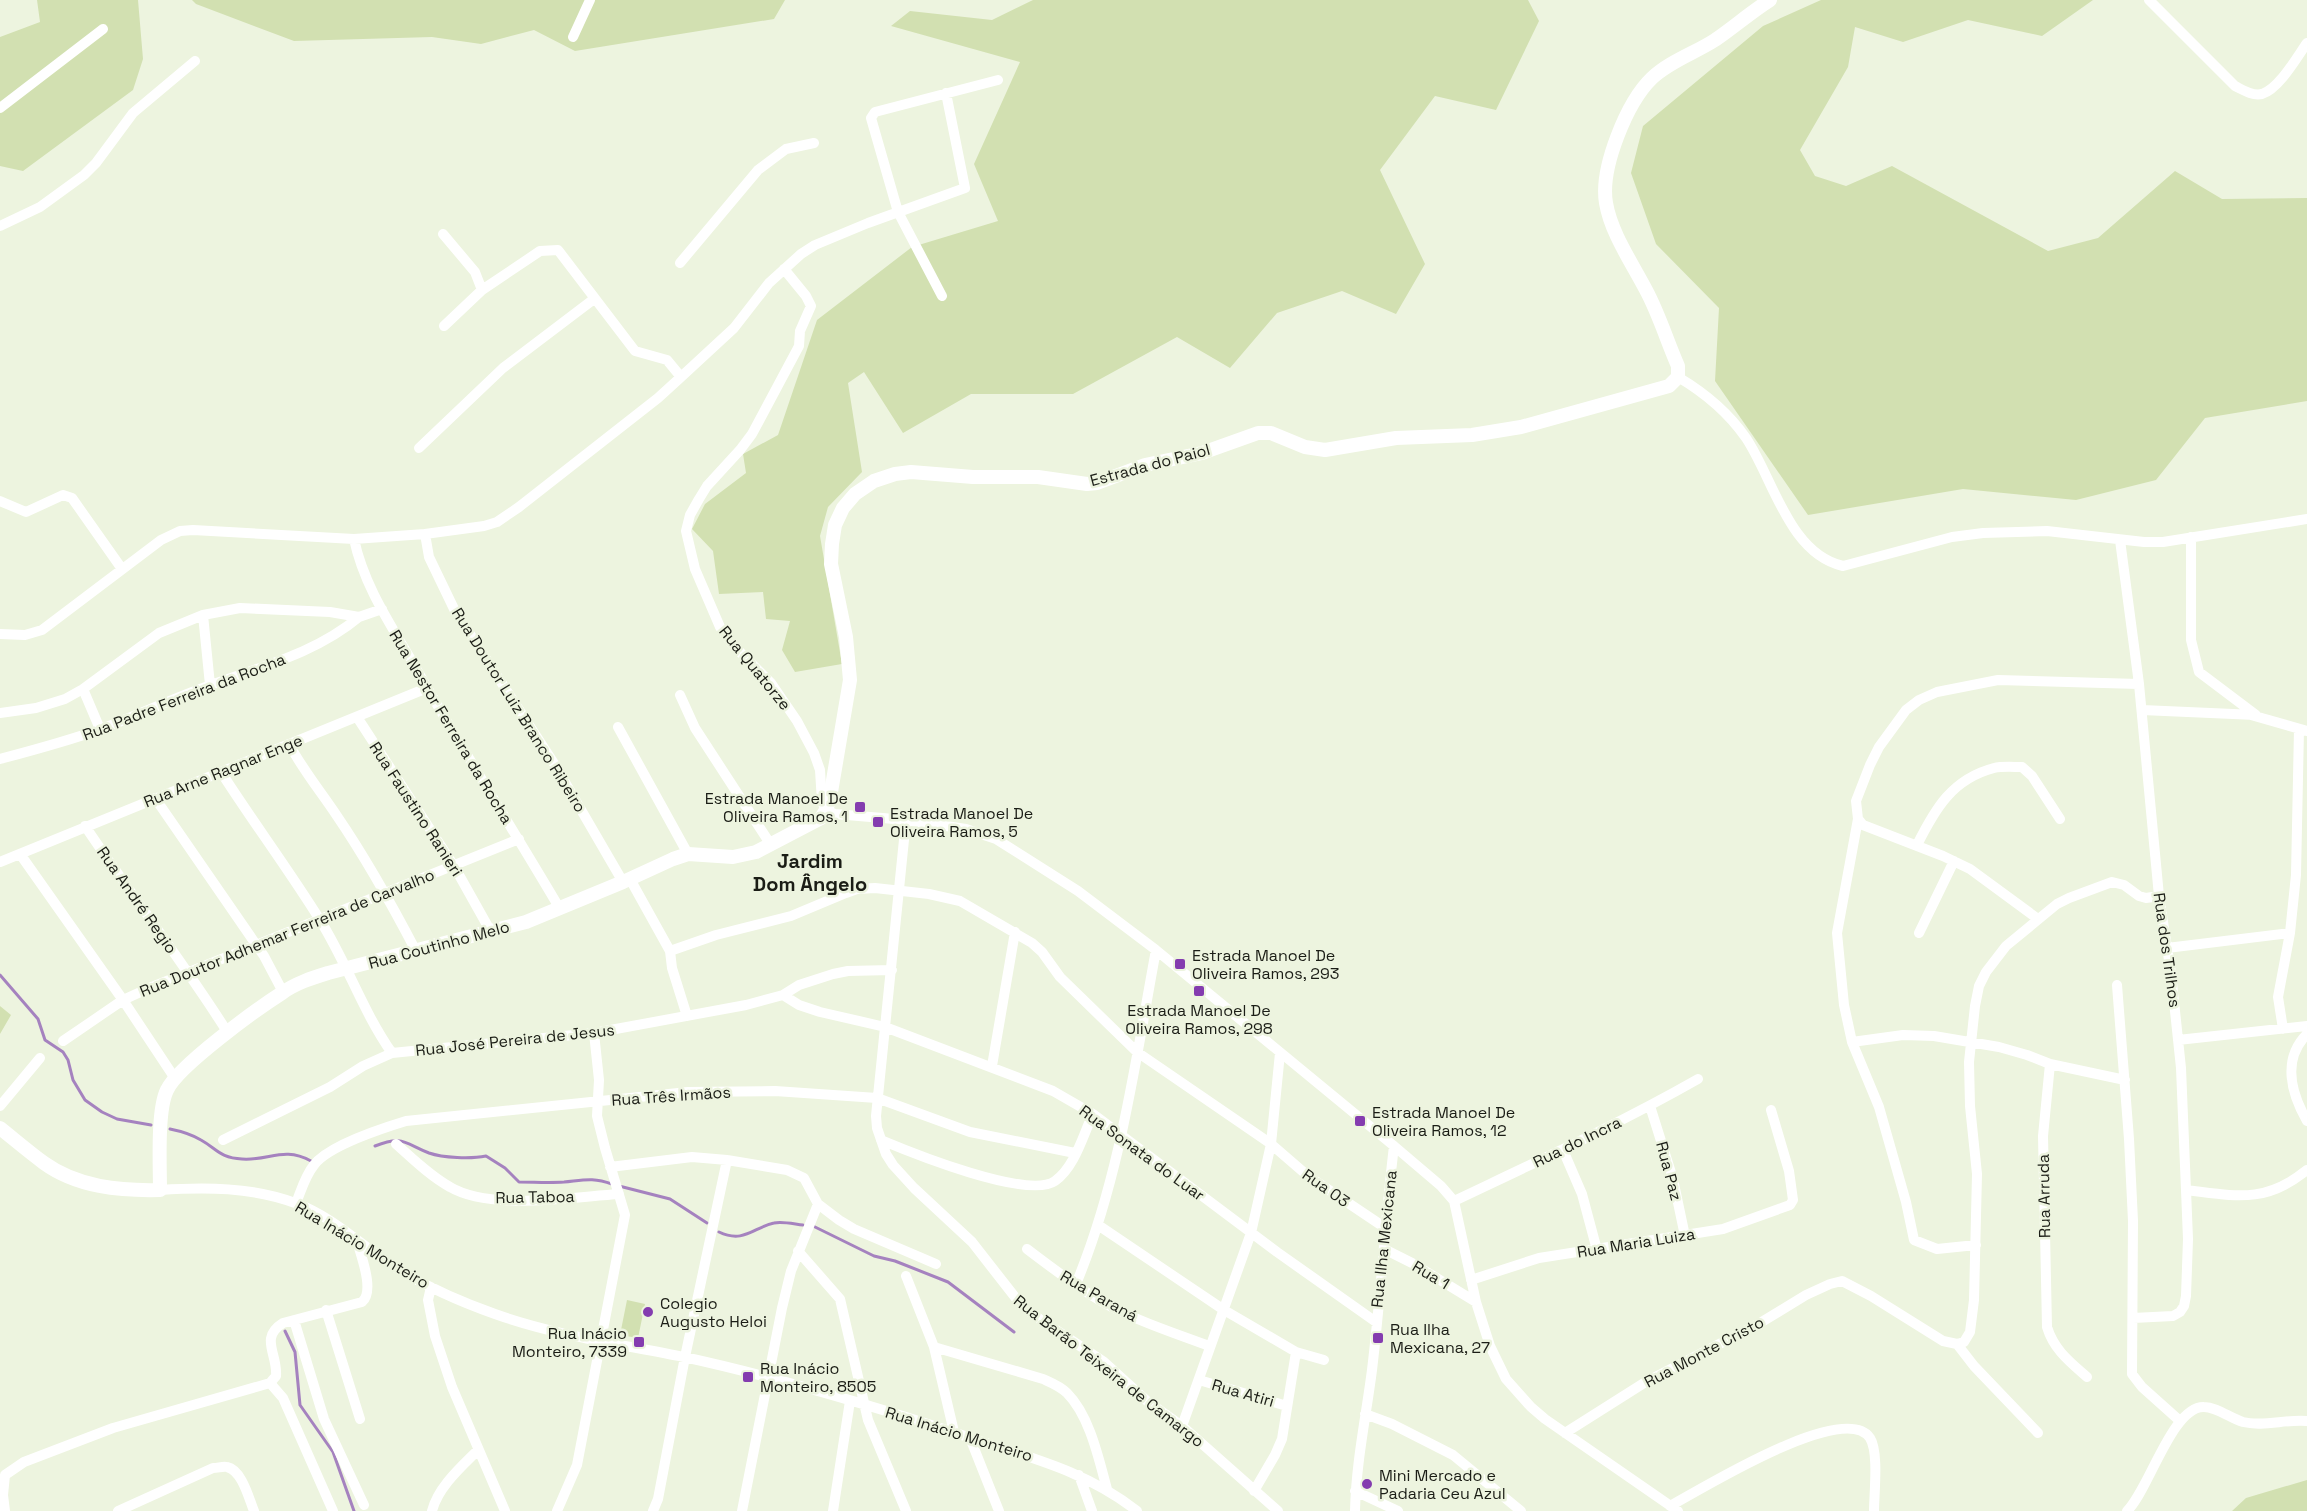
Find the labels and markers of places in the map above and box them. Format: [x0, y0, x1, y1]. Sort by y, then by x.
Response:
place label: Estrada Manoel De Oliveira Ramos, 1 [705, 788, 848, 827]
marker: Estrada Manoel De Oliveira Ramos, 1 [853, 800, 867, 814]
place label: Estrada Manoel De Oliveira Ramos, 5 [890, 803, 1033, 842]
marker: Estrada Manoel De Oliveira Ramos, 5 [871, 815, 885, 829]
place label: Estrada Manoel De Oliveira Ramos, 293 [1192, 945, 1339, 984]
marker: Estrada Manoel De Oliveira Ramos, 293 [1173, 957, 1187, 971]
marker: Estrada Manoel De Oliveira Ramos, 298 [1192, 984, 1206, 998]
place label: Estrada Manoel De Oliveira Ramos, 298 [1125, 1000, 1273, 1039]
place label: Estrada Manoel De Oliveira Ramos, 12 [1372, 1102, 1515, 1141]
marker: Estrada Manoel De Oliveira Ramos, 12 [1353, 1114, 1367, 1128]
place label: Colegio Augusto Heloi [660, 1293, 767, 1332]
marker: Colegio Augusto Heloi [641, 1305, 655, 1319]
place label: Rua Ilha Mexicana, 27 [1390, 1319, 1490, 1358]
place label: Rua Inácio Monteiro, 7339 [512, 1323, 627, 1362]
marker: Rua Ilha Mexicana, 27 [1371, 1331, 1385, 1345]
marker: Rua Inácio Monteiro, 7339 [632, 1335, 646, 1349]
place label: Rua Inácio Monteiro, 8505 [760, 1358, 876, 1397]
marker: Rua Inácio Monteiro, 8505 [741, 1370, 755, 1384]
place label: Mini Mercado e Padaria Ceu Azul [1379, 1465, 1506, 1504]
marker: Mini Mercado e Padaria Ceu Azul [1360, 1477, 1374, 1491]

